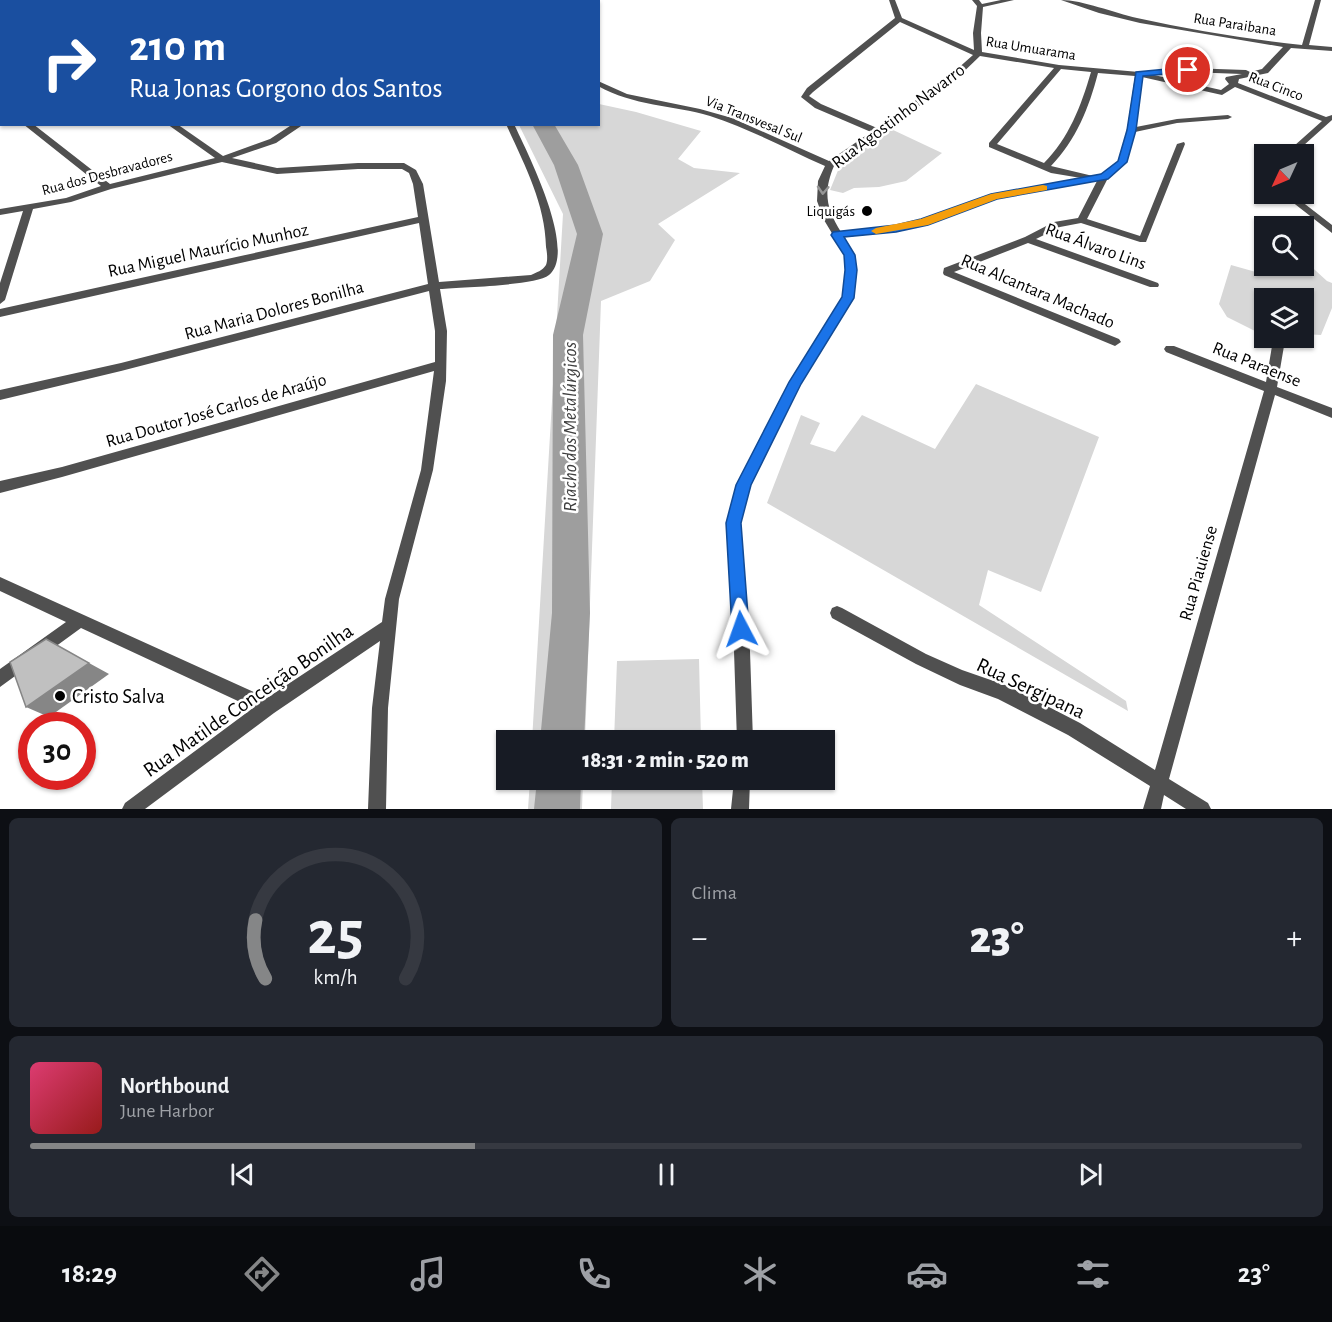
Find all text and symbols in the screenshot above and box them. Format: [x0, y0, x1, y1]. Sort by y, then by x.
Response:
street label: Rua Paraibana [1192, 11, 1277, 38]
icon: right [30, 24, 108, 102]
text: 210 m [129, 26, 226, 68]
street label: Rua Umuarama [985, 34, 1077, 63]
pin [1162, 44, 1213, 95]
icon: arrive [1171, 53, 1204, 86]
street label: Rua Agostinho Navarro [829, 61, 969, 173]
street label: Rua Cinco [1246, 69, 1305, 104]
text: Rua Jonas Gorgono dos Santos [129, 75, 442, 102]
street label: Via Transvesal Sul [703, 93, 804, 146]
north arrow [1254, 144, 1314, 204]
map controls [1254, 144, 1314, 348]
street label: Rua dos Desbravadores [40, 149, 174, 198]
one-way arrow [816, 186, 829, 195]
place label: Liquigás [807, 204, 855, 219]
marker: Liquigás [860, 204, 874, 218]
button: search [1254, 216, 1314, 276]
street label: Rua Álvaro Lins [1043, 218, 1149, 273]
street label: Rua Miguel Maurício Munhoz [106, 221, 310, 281]
street label: Rua Alcantara Machado [958, 251, 1117, 332]
street label: Rua Maria Dolores Bonilha [183, 278, 366, 344]
button: layers [1254, 288, 1314, 348]
street label: Rua Paraense [1210, 339, 1303, 391]
water label: Riacho dos Metalúrgicos [560, 341, 580, 512]
street label: Rua Doutor José Carlos de Araújo [104, 371, 329, 451]
street label: Rua Piauiense [1177, 524, 1221, 623]
position arrow [709, 597, 773, 661]
street label: Rua Matilde Conceição Bonilha [140, 620, 357, 781]
street label: Rua Sergipana [973, 654, 1089, 723]
place label: Cristo Salva [72, 686, 165, 707]
marker: Cristo Salva [53, 689, 67, 703]
speed limit sign: 30 [18, 712, 96, 790]
text: 18:31 · 2 min · 520 m [582, 749, 749, 771]
text: Clima [692, 883, 737, 903]
text: 25 [307, 903, 363, 965]
text: 23° [970, 916, 1024, 961]
text: − [692, 922, 707, 955]
text: + [1286, 922, 1302, 955]
text: km/h [313, 968, 357, 989]
text: Northbound [120, 1075, 229, 1097]
text: June Harbor [120, 1101, 214, 1121]
icon: previous [226, 1158, 259, 1191]
icon: pause [650, 1158, 683, 1191]
icon: next [1074, 1158, 1107, 1191]
icon: directions [241, 1253, 283, 1295]
icon: music [407, 1253, 449, 1295]
icon: phone [573, 1253, 615, 1295]
icon: climate [739, 1253, 781, 1295]
icon: car [906, 1253, 948, 1295]
icon: filters [1072, 1253, 1114, 1295]
text: 18:29 [62, 1260, 117, 1287]
text: 23° [1238, 1260, 1270, 1287]

